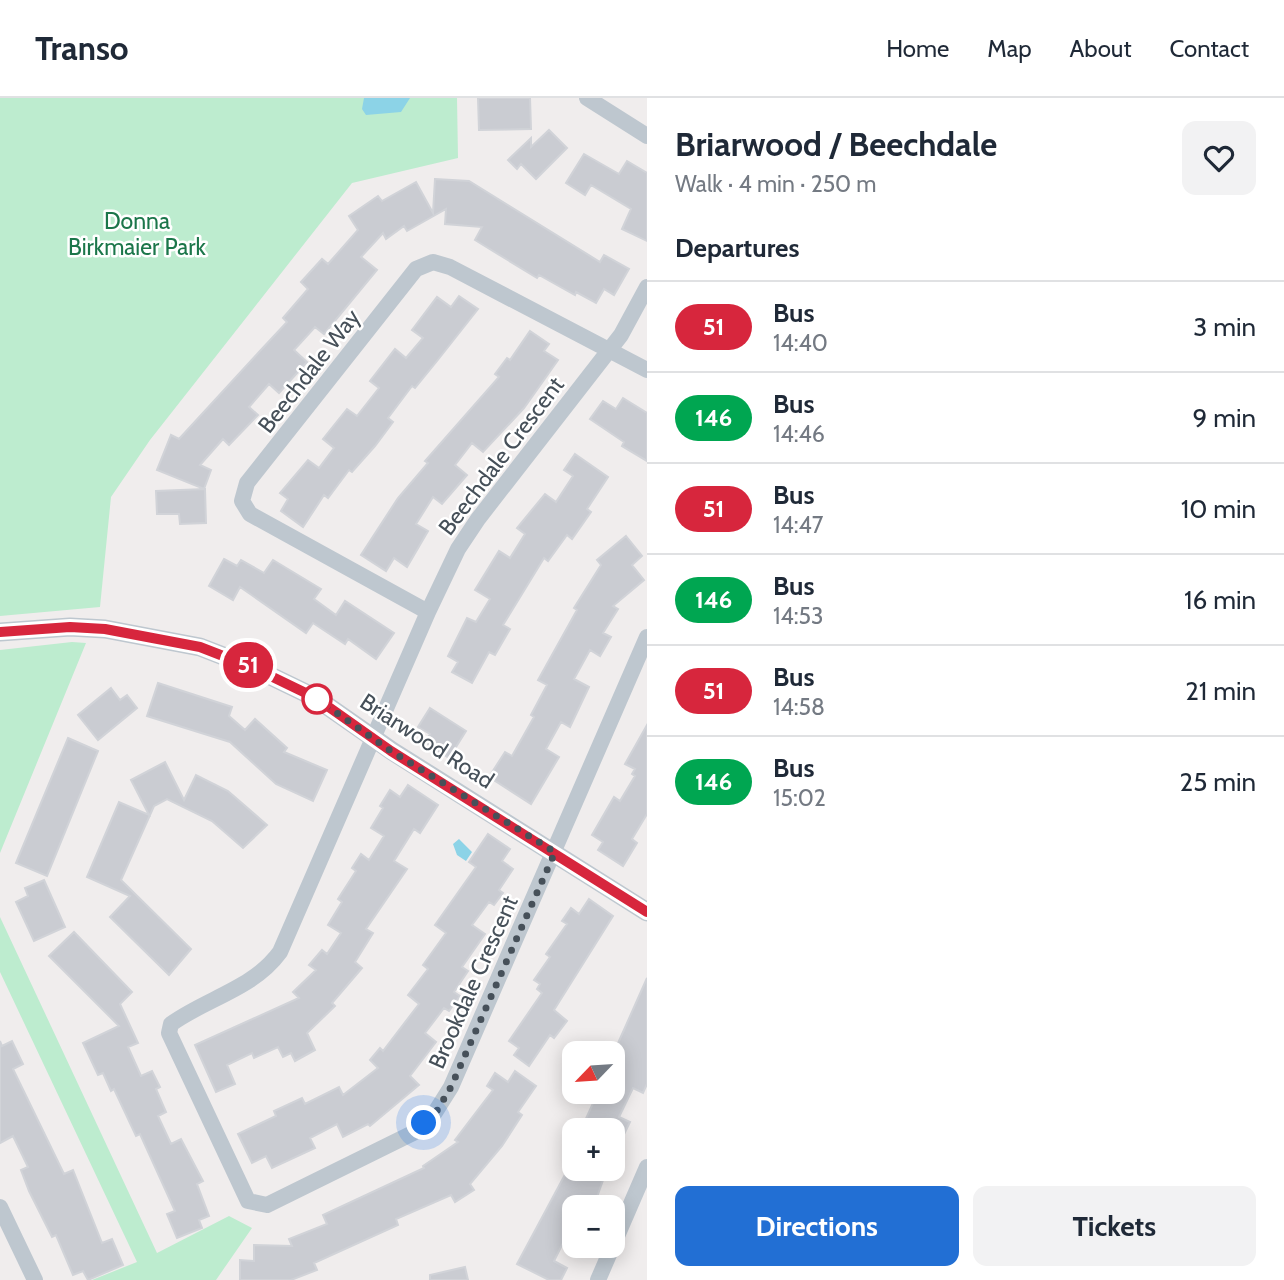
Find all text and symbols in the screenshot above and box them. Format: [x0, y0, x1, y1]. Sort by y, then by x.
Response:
text: Transo [35, 28, 129, 68]
text: Home [886, 34, 949, 63]
text: Map [987, 34, 1032, 63]
text: About [1070, 34, 1132, 63]
text: Contact [1170, 34, 1249, 63]
button: heart [1182, 121, 1256, 195]
text: Briarwood / Beechdale [675, 124, 997, 164]
text: Walk · 4 min · 250 m [675, 170, 877, 198]
park label: Donna Birkmaier Park [68, 207, 207, 261]
text: Departures [675, 232, 799, 264]
text: Bus [773, 297, 814, 329]
street label: Beechdale Way [252, 303, 366, 438]
text: 3 min [1193, 311, 1256, 343]
text: 51 [703, 312, 724, 341]
text: 14:40 [773, 329, 828, 357]
street label: Beechdale Crescent [432, 371, 570, 541]
text: Bus [773, 388, 814, 420]
text: 9 min [1193, 402, 1256, 434]
text: 146 [695, 403, 732, 432]
text: 14:46 [773, 420, 825, 448]
text: Bus [773, 479, 814, 511]
text: 10 min [1181, 493, 1256, 525]
text: 51 [703, 494, 724, 523]
text: 14:47 [773, 511, 823, 539]
text: Bus [773, 570, 814, 602]
text: 16 min [1184, 584, 1256, 616]
text: 146 [695, 585, 732, 614]
text: 14:53 [773, 602, 823, 630]
line badge: 51 [216, 642, 280, 688]
text: 51 [237, 650, 259, 679]
text: Bus [773, 661, 814, 693]
text: 21 min [1185, 675, 1256, 707]
text: 51 [703, 676, 724, 705]
unlabelled marker [302, 684, 332, 714]
street label: Briarwood Road [355, 687, 499, 795]
text: 14:58 [773, 693, 825, 721]
text: Bus [773, 752, 814, 784]
text: 25 min [1180, 766, 1256, 798]
text: 146 [695, 767, 732, 796]
text: 15:02 [773, 784, 826, 812]
street label: Brookdale Crescent [422, 891, 524, 1073]
north arrow [562, 1041, 625, 1104]
map controls [562, 1041, 625, 1258]
your location [406, 1105, 441, 1140]
button: + [562, 1118, 625, 1181]
button: Directions [675, 1186, 959, 1266]
button: Tickets [973, 1186, 1256, 1266]
button: − [562, 1195, 625, 1258]

